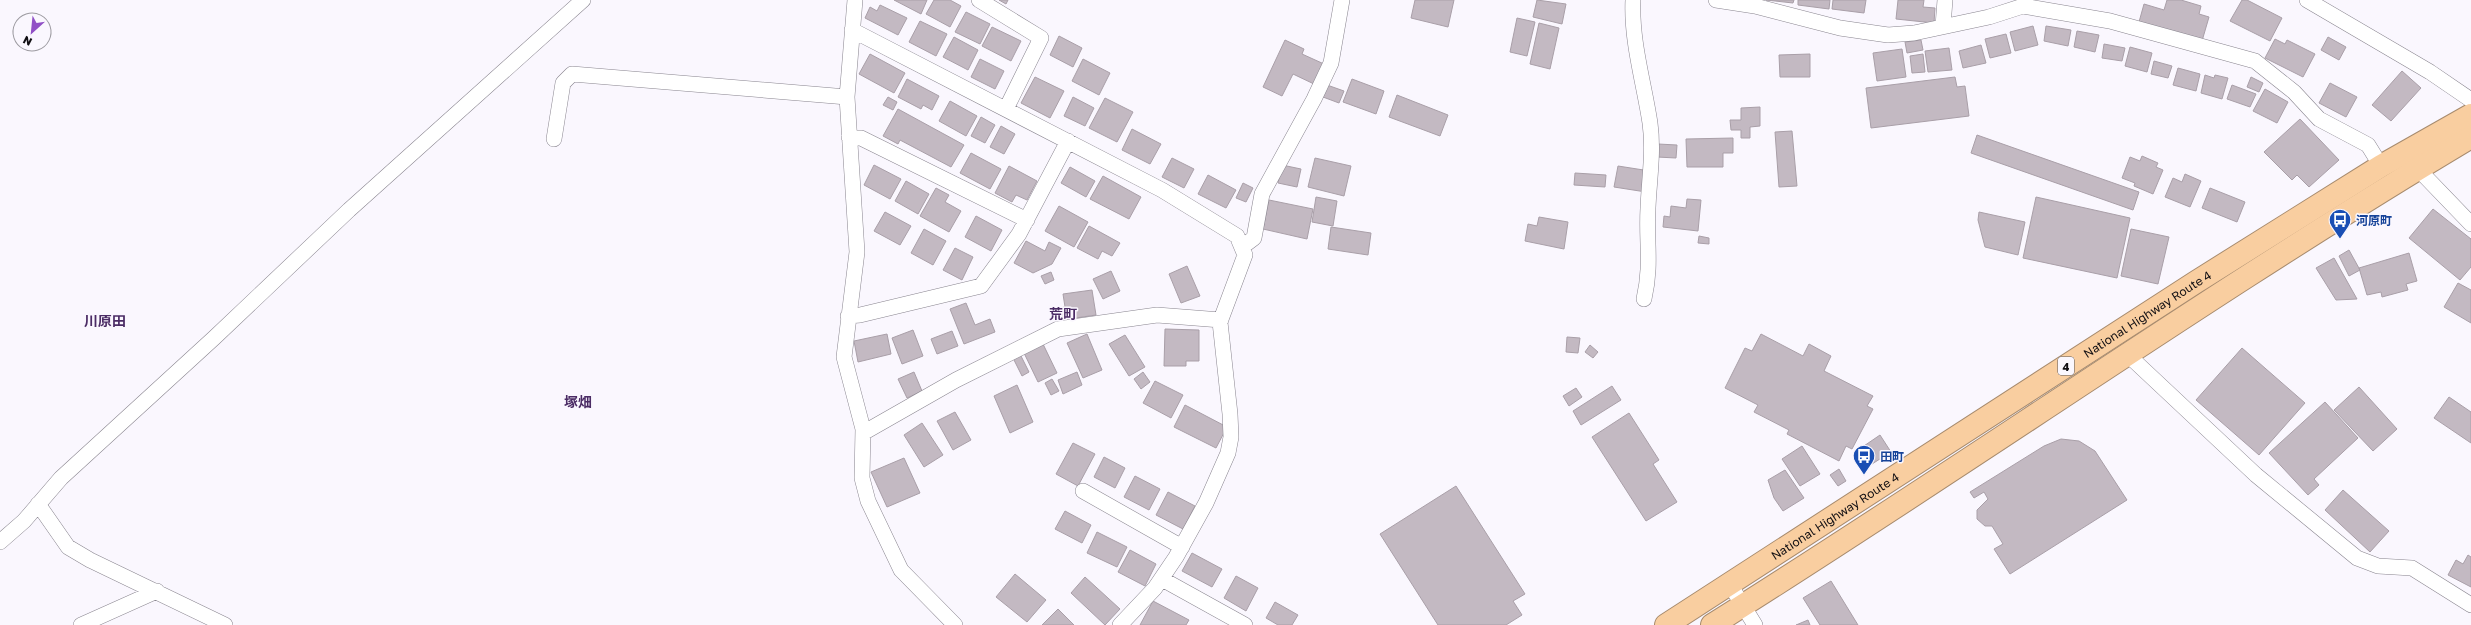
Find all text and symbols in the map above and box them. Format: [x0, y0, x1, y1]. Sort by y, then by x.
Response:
north arrow [12, 12, 52, 52]
text: N [21, 34, 34, 49]
bus stop icon: 河原町 [2327, 207, 2353, 240]
place label: 河原町 [2356, 213, 2392, 228]
street label: National Highway Route 4 [2080, 267, 2214, 361]
district label: 荒町 [1049, 305, 1077, 322]
district label: 川原田 [84, 312, 126, 329]
road number: 4 [2058, 357, 2074, 375]
district label: 塚畑 [564, 393, 592, 410]
bus stop icon: 田町 [1851, 443, 1877, 476]
place label: 田町 [1880, 449, 1904, 464]
street label: National Highway Route 4 [1768, 469, 1902, 563]

